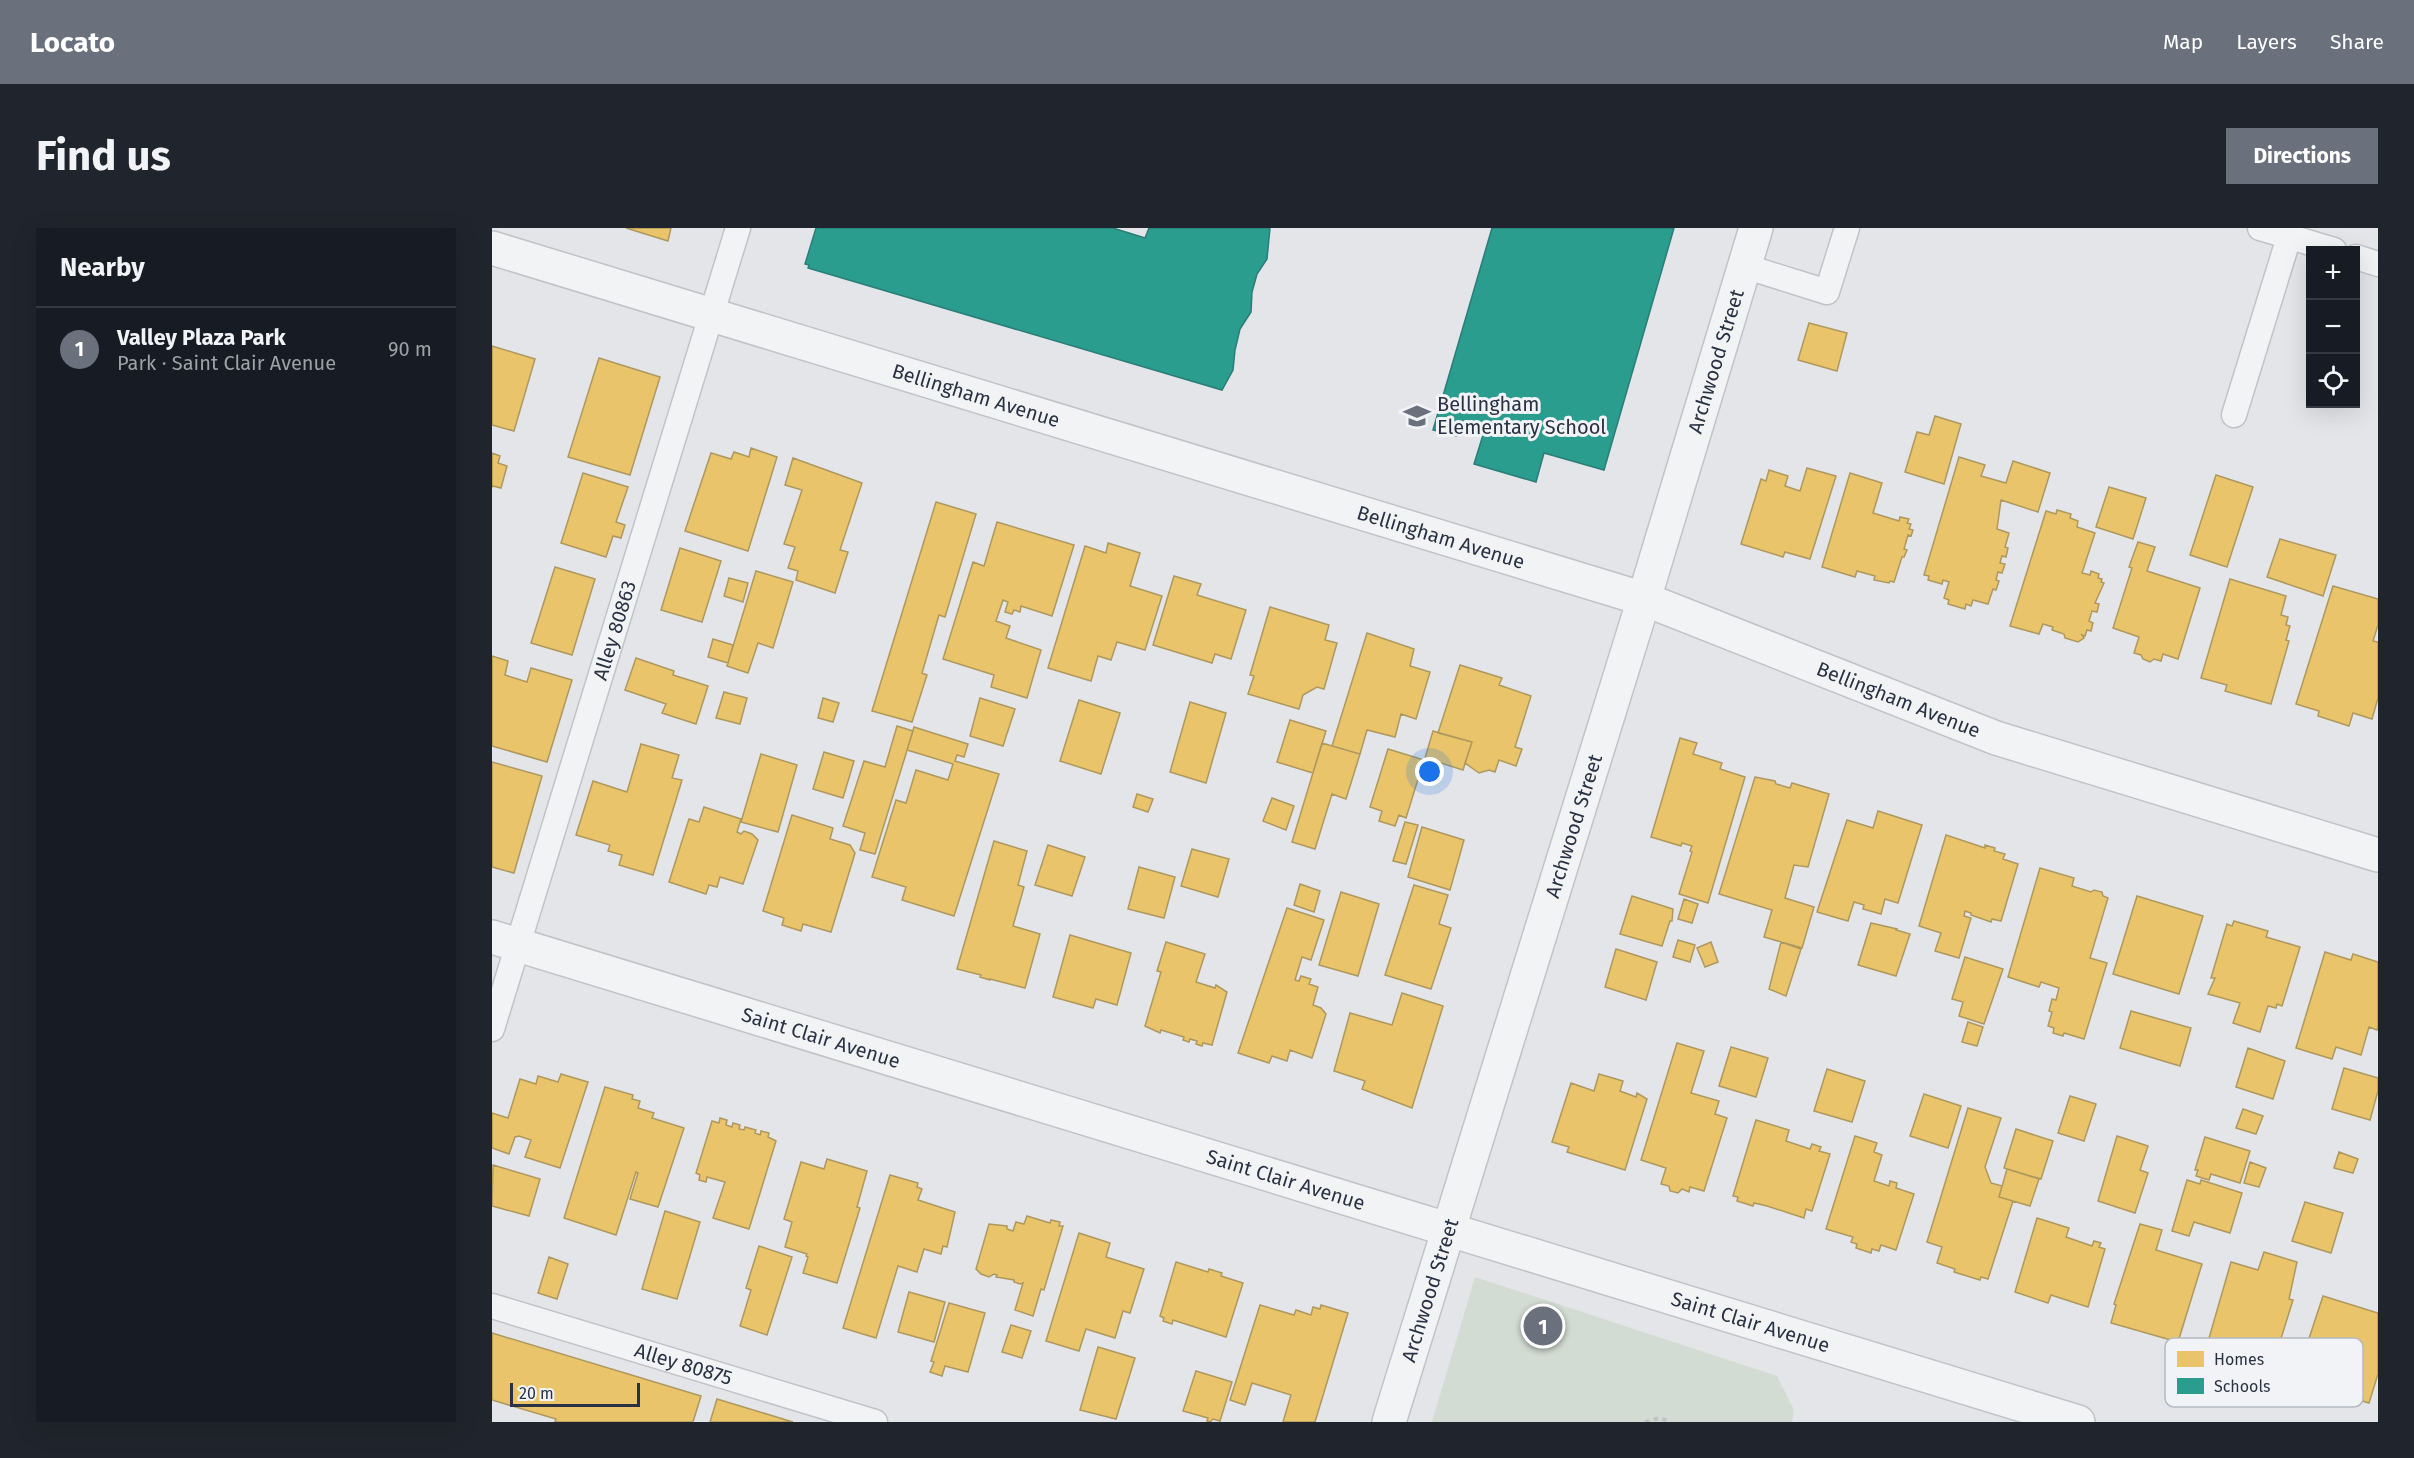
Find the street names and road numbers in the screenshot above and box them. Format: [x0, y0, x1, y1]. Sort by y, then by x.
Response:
street label: Archwood Street [1683, 286, 1749, 436]
street label: Bellingham Avenue [889, 359, 1063, 432]
street label: Bellingham Avenue [1354, 500, 1528, 574]
street label: Alley 80863 [588, 578, 641, 683]
street label: Bellingham Avenue [1813, 656, 1984, 743]
street label: Archwood Street [1540, 750, 1607, 901]
street label: Saint Clair Avenue [739, 1002, 903, 1073]
street label: Saint Clair Avenue [1204, 1144, 1368, 1215]
street label: Archwood Street [1396, 1215, 1464, 1365]
street label: Saint Clair Avenue [1668, 1286, 1833, 1357]
street label: Alley 80875 [632, 1338, 735, 1390]

